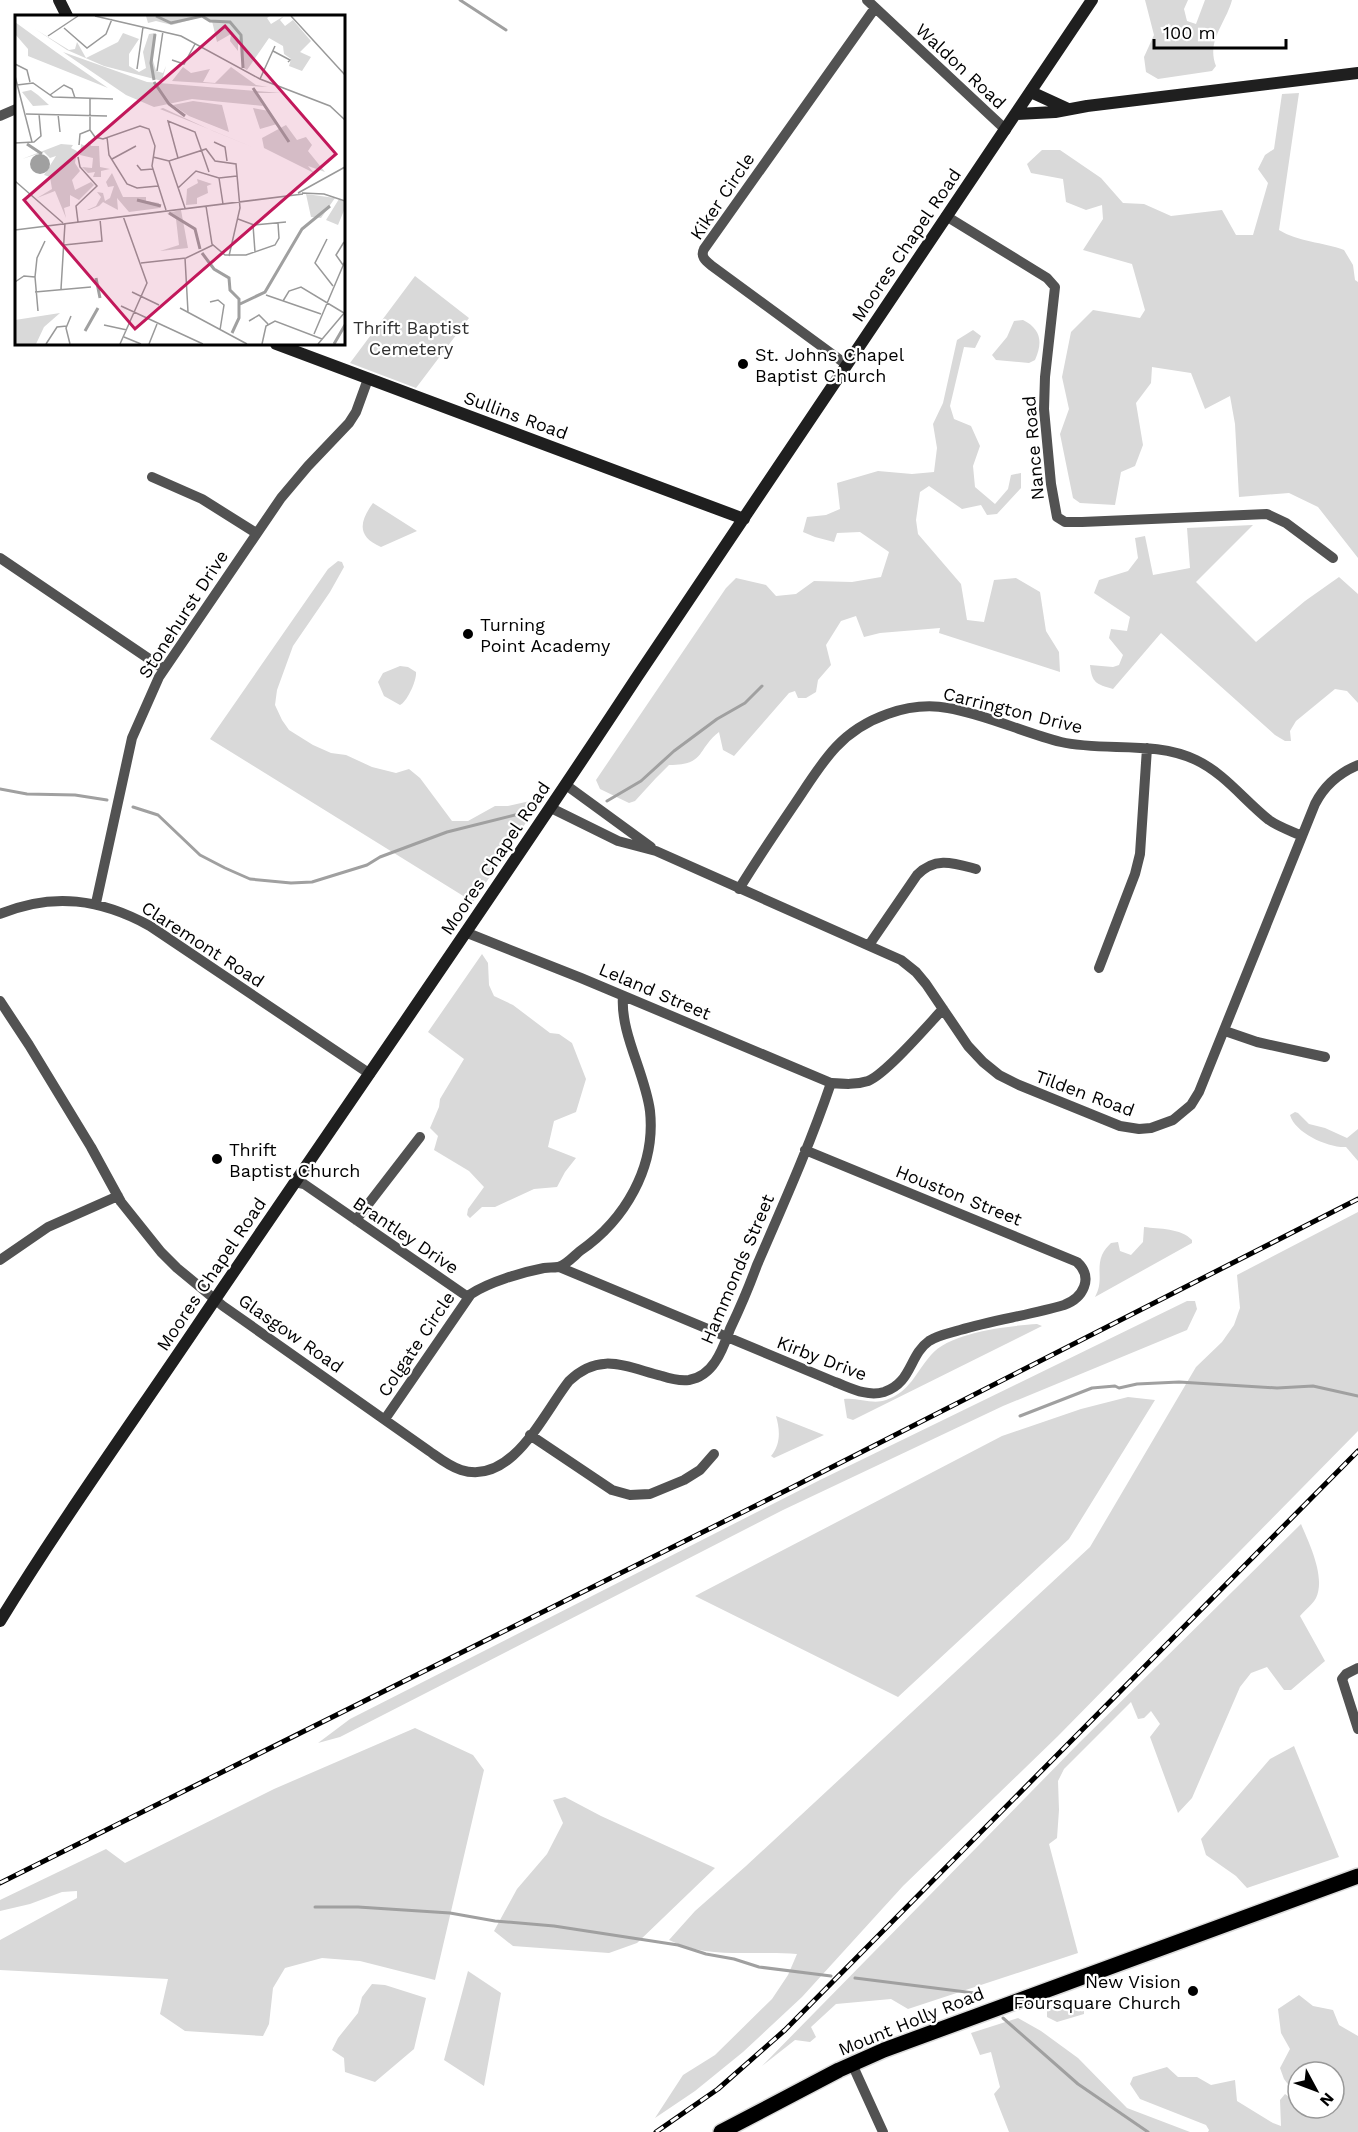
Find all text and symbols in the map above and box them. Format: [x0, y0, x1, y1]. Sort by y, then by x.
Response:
scale bar [1154, 12, 1286, 50]
inset map [15, 15, 345, 345]
street label: Waldon Road [912, 19, 1010, 113]
text: 100 m [1163, 22, 1216, 43]
street label: Kiker Circle [685, 149, 759, 243]
street label: Moores Chapel Road [847, 164, 965, 326]
park label: Thrift Baptist Cemetery [353, 317, 469, 359]
place label: St. Johns Chapel Baptist Church [755, 344, 905, 386]
marker: St. Johns Chapel Baptist Church [736, 357, 750, 371]
street label: Sullins Road [461, 386, 571, 444]
street label: Nance Road [1018, 395, 1048, 501]
street label: Stonehurst Drive [134, 546, 232, 682]
place label: Turning Point Academy [480, 614, 611, 656]
marker: Turning Point Academy [461, 627, 475, 641]
street label: Carrington Drive [941, 682, 1085, 738]
street label: Moores Chapel Road [436, 777, 554, 939]
street label: Claremont Road [138, 897, 268, 991]
street label: Leland Street [596, 958, 714, 1024]
street label: Tilden Road [1033, 1065, 1137, 1121]
place label: Thrift Baptist Church [229, 1139, 360, 1181]
marker: Thrift Baptist Church [210, 1152, 224, 1166]
street label: Houston Street [893, 1160, 1026, 1230]
street label: Hammonds Street [696, 1191, 778, 1347]
street label: Brantley Drive [349, 1192, 463, 1278]
street label: Moores Chapel Road [152, 1193, 270, 1355]
street label: Colgate Circle [373, 1287, 459, 1401]
street label: Glasgow Road [235, 1289, 347, 1377]
street label: Kirby Drive [774, 1331, 870, 1385]
place label: New Vision Foursquare Church [1014, 1971, 1181, 2013]
street label: Mount Holly Road [835, 1982, 987, 2060]
marker: New Vision Foursquare Church [1186, 1984, 1200, 1998]
north arrow [1286, 2060, 1346, 2120]
text: N [1316, 2089, 1338, 2110]

